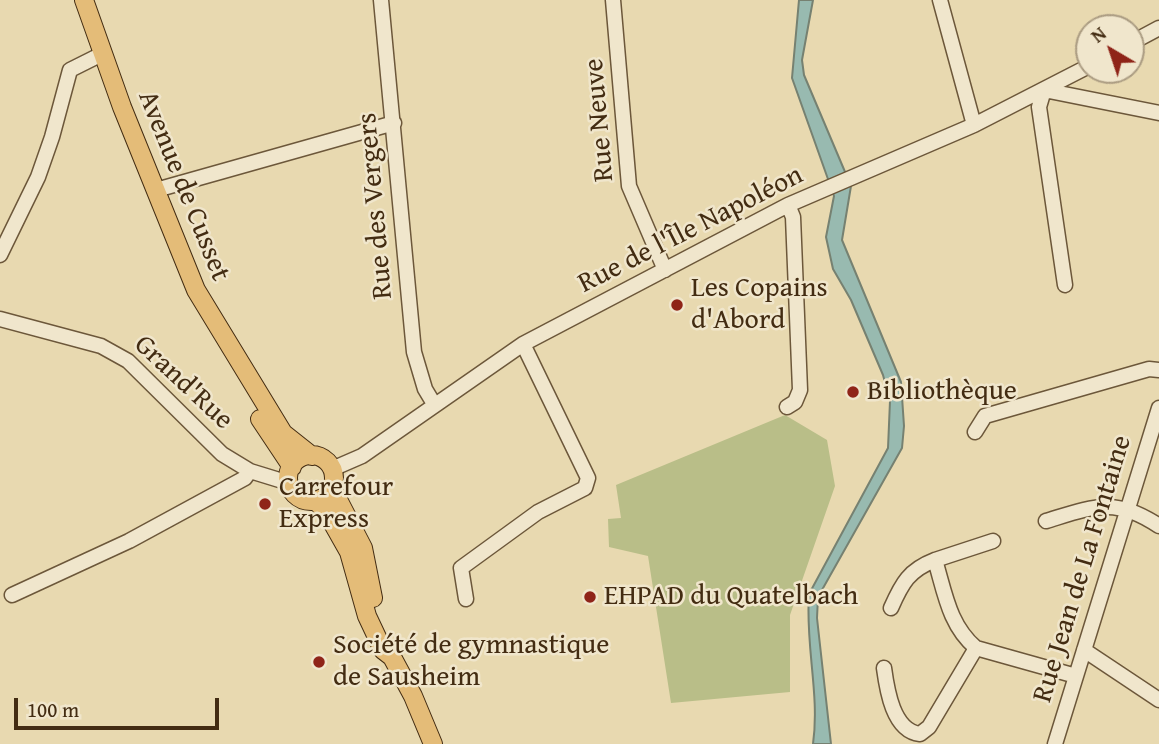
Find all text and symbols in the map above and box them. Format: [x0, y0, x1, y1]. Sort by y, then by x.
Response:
north arrow [1075, 14, 1145, 84]
text: N [1084, 19, 1112, 49]
street label: Rue Neuve [578, 57, 622, 183]
street label: Avenue de Cusset [130, 86, 236, 286]
street label: Rue des Vergers [351, 111, 401, 301]
street label: Rue de l'Île Napoléon [573, 159, 809, 301]
place label: Les Copains d'Abord [691, 272, 828, 338]
marker: Les Copains d'Abord [669, 297, 685, 313]
street label: Grand'Rue [126, 329, 240, 437]
place label: Bibliothèque [867, 375, 1017, 409]
marker: Bibliothèque [845, 384, 861, 400]
street label: Rue Jean de La Fontaine [1026, 431, 1140, 707]
place label: Carrefour Express [279, 471, 393, 537]
marker: Carrefour Express [257, 496, 273, 512]
place label: EHPAD du Quatelbach [604, 580, 858, 614]
marker: EHPAD du Quatelbach [582, 589, 598, 605]
place label: Société de gymnastique de Sausheim [333, 629, 609, 695]
marker: Société de gymnastique de Sausheim [311, 654, 327, 670]
scale bar [18, 684, 222, 728]
text: 100 m [27, 694, 79, 725]

